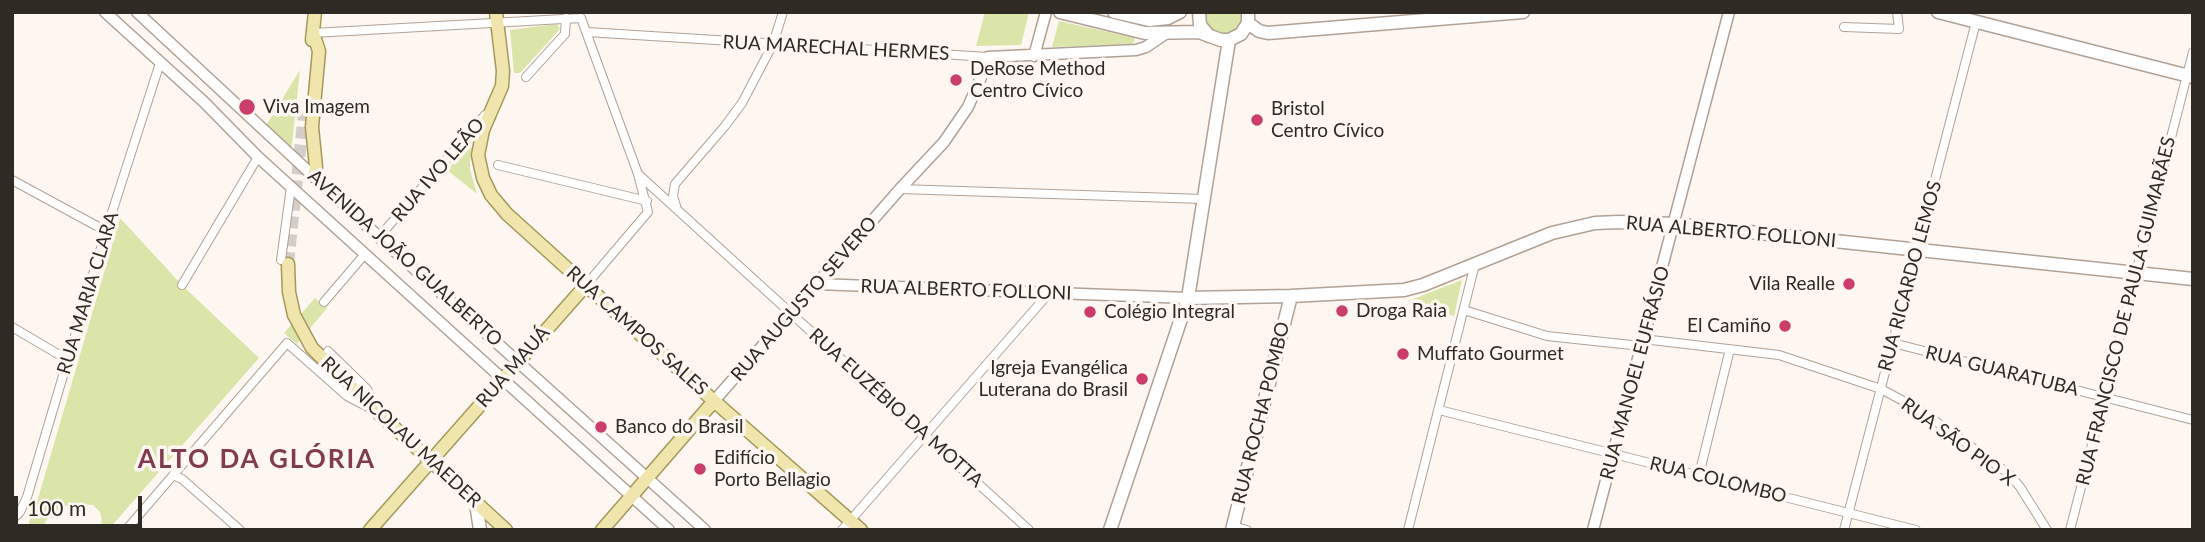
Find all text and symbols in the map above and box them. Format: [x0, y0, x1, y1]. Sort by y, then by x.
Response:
street label: RUA MARECHAL HERMES [722, 31, 950, 65]
place label: DeRose Method Centro Cívico [970, 58, 1105, 102]
marker: DeRose Method Centro Cívico [948, 72, 964, 88]
place label: Viva Imagem [263, 96, 370, 118]
marker: Viva Imagem [237, 97, 257, 117]
place label: Bristol Centro Cívico [1271, 98, 1384, 142]
marker: Bristol Centro Cívico [1249, 112, 1265, 128]
street label: RUA IVO LEÃO [387, 114, 489, 226]
street label: RUA FRANCISCO DE PAULA GUIMARÃES [2072, 134, 2180, 488]
street label: AVENIDA JOÃO GUALBERTO [303, 165, 507, 351]
street label: RUA RICARDO LEMOS [1874, 178, 1946, 374]
street label: RUA MARIA CLARA [52, 209, 124, 377]
street label: RUA ALBERTO FOLLONI [1625, 211, 1837, 253]
street label: RUA AUGUSTO SEVERO [726, 212, 882, 386]
street label: RUA CAMPOS SALES [562, 262, 712, 400]
street label: RUA MANOEL EUFRÁSIO [1595, 264, 1675, 482]
place label: Vila Realle [1749, 273, 1835, 295]
street label: RUA ALBERTO FOLLONI [860, 275, 1072, 305]
marker: Vila Realle [1841, 276, 1857, 292]
place label: Droga Raia [1356, 300, 1447, 322]
place label: Colégio Integral [1104, 301, 1235, 323]
marker: Droga Raia [1334, 303, 1350, 319]
marker: Colégio Integral [1082, 304, 1098, 320]
place label: El Camiño [1687, 315, 1771, 337]
marker: El Camiño [1777, 318, 1793, 334]
street label: RUA ROCHA POMBO [1227, 320, 1295, 506]
street label: RUA MAUÁ [472, 322, 554, 412]
street label: RUA EUZÉBIO DA MOTTA [804, 324, 988, 492]
street label: RUA GUARATUBA [1923, 341, 2081, 401]
place label: Muffato Gourmet [1417, 343, 1564, 365]
marker: Muffato Gourmet [1395, 346, 1411, 362]
street label: RUA NICOLAU MAEDER [316, 352, 486, 512]
place label: Igreja Evangélica Luterana do Brasil [978, 357, 1128, 401]
marker: Igreja Evangélica Luterana do Brasil [1134, 371, 1150, 387]
street label: RUA SÃO PIO X [1897, 393, 2019, 491]
place label: Banco do Brasil [615, 416, 744, 438]
marker: Banco do Brasil [593, 419, 609, 435]
district label: ALTO DA GLÓRIA [140, 444, 374, 476]
place label: Edifício Porto Bellagio [714, 447, 831, 491]
street label: RUA COLOMBO [1647, 452, 1789, 508]
marker: Edifício Porto Bellagio [692, 461, 708, 477]
scale bar [18, 482, 145, 526]
text: 100 m [27, 495, 86, 520]

